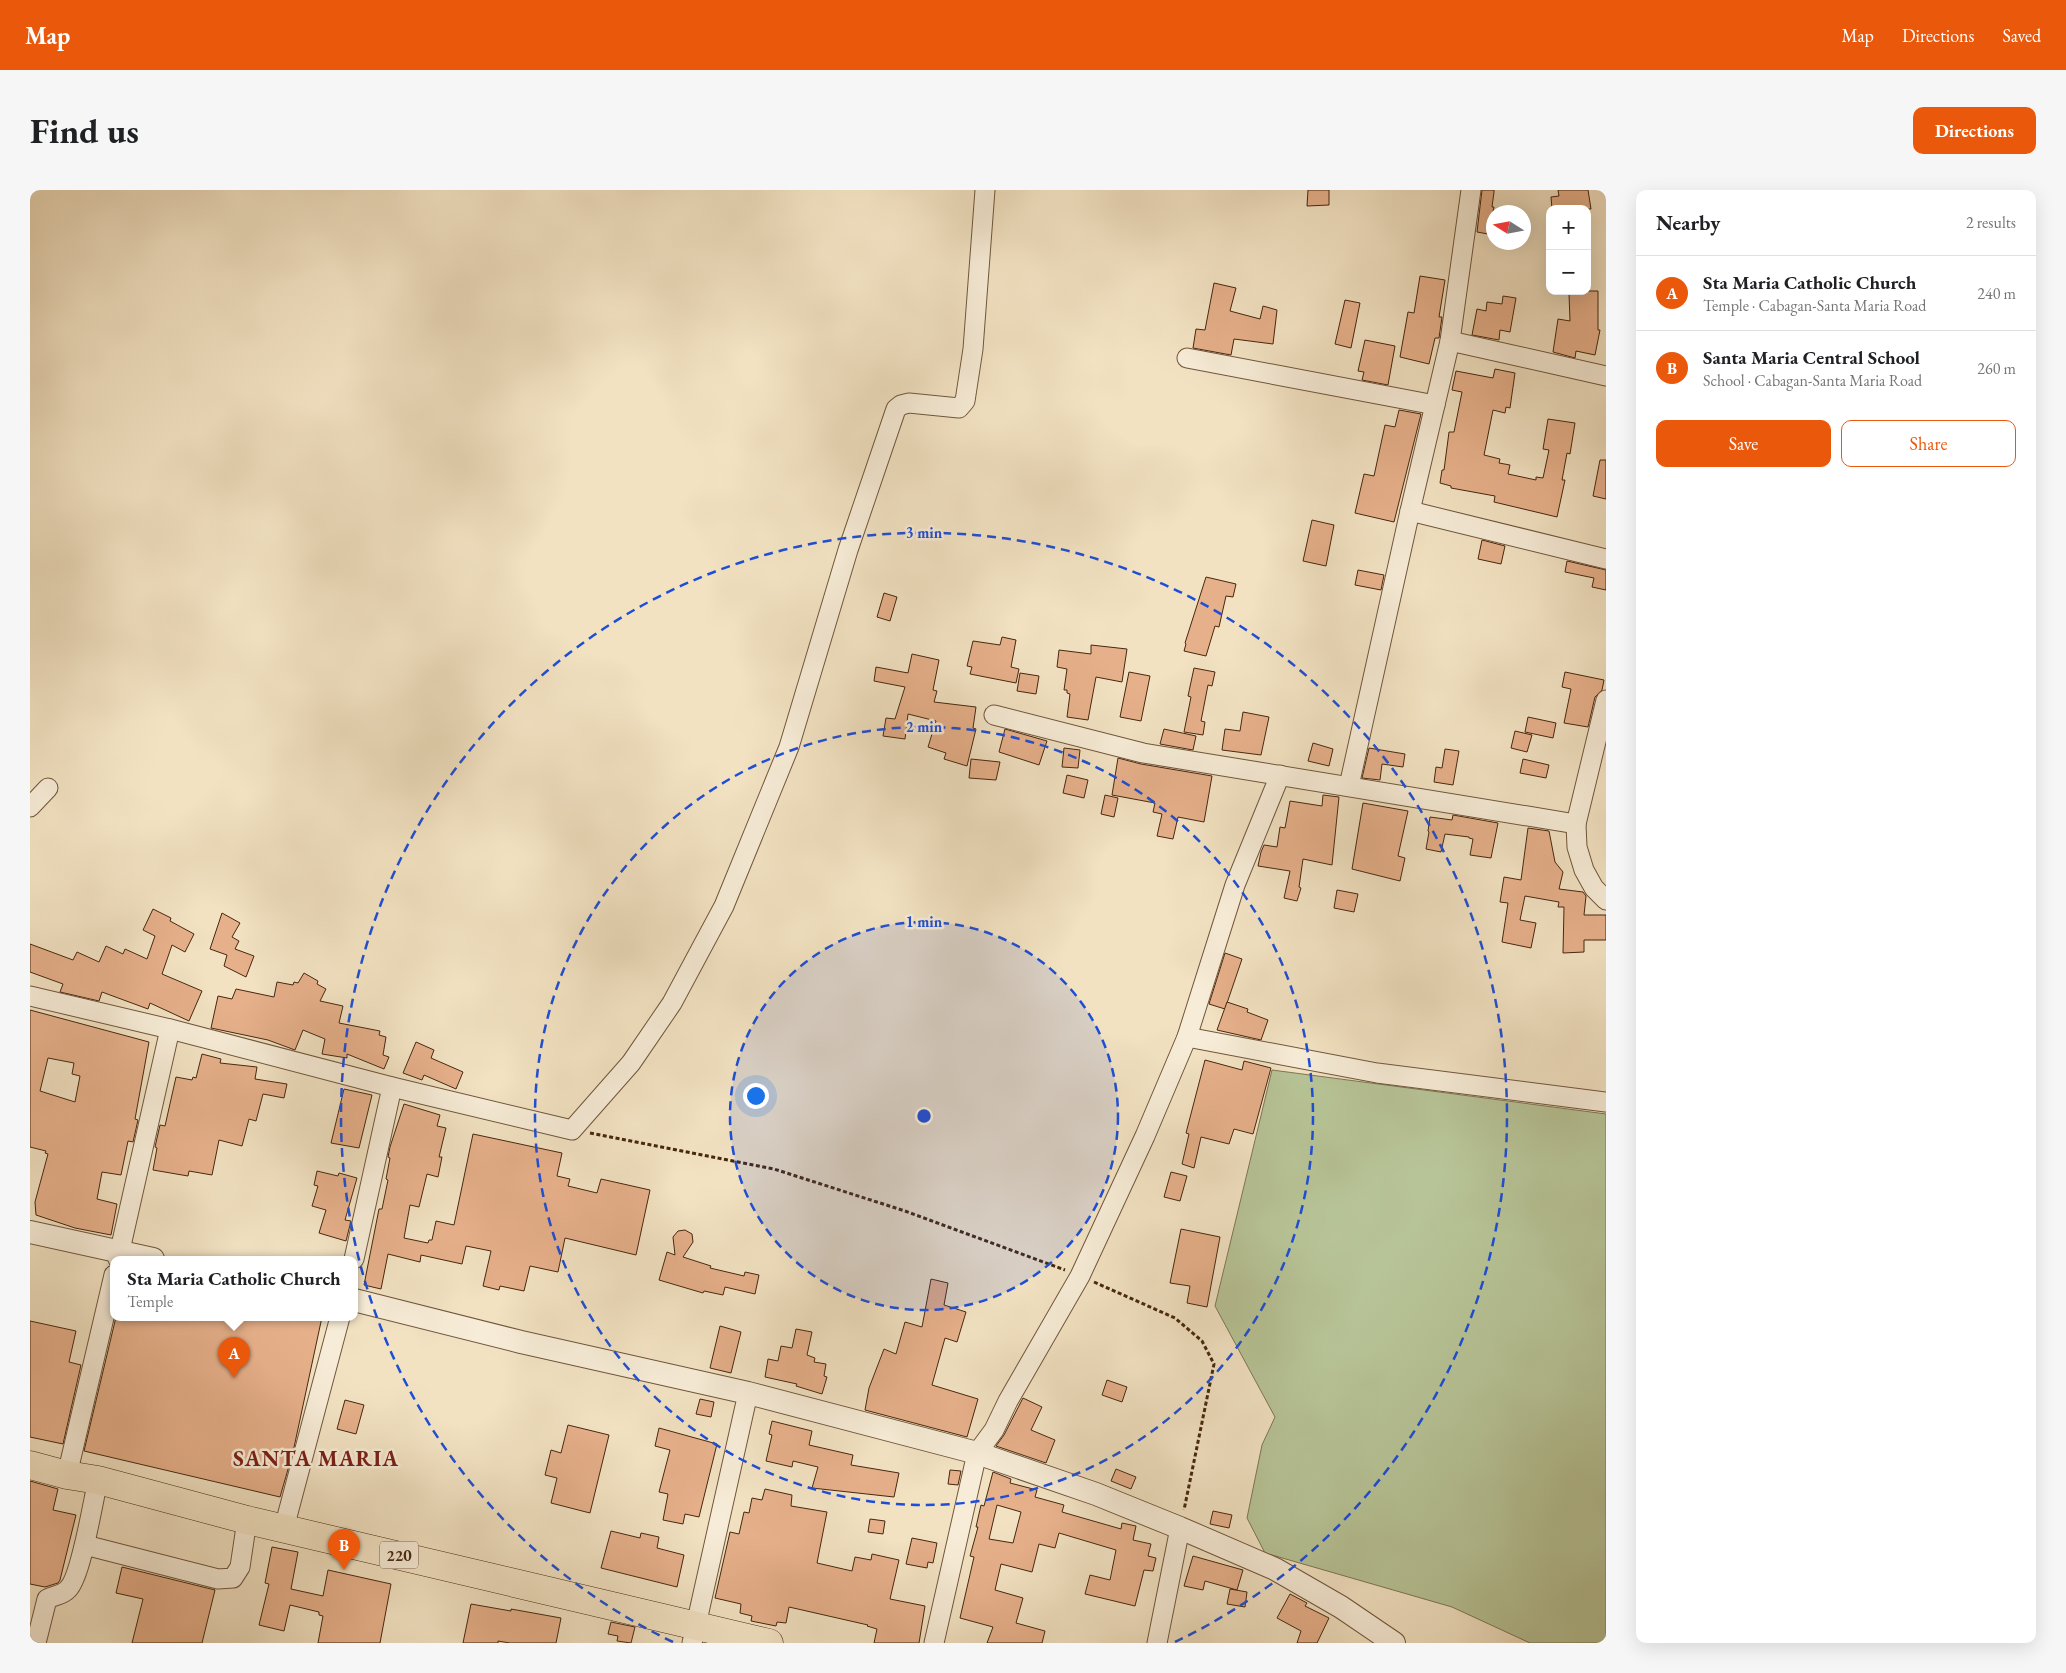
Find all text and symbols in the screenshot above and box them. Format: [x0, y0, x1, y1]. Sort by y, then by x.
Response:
text: Map [25, 20, 70, 51]
text: Map [1842, 24, 1874, 47]
text: Directions [1902, 24, 1974, 47]
text: Saved [2002, 24, 2041, 47]
button: Directions [1913, 107, 2036, 154]
text: Find us [30, 108, 139, 153]
north arrow [1486, 205, 1531, 250]
map controls [1546, 205, 1591, 295]
button: + [1546, 205, 1591, 250]
text: Nearby [1656, 209, 1720, 236]
text: 2 results [1966, 212, 2016, 233]
button: − [1546, 250, 1591, 295]
text: Sta Maria Catholic Church [1703, 270, 1916, 295]
text: A [1666, 283, 1678, 304]
text: 240 m [1977, 283, 2016, 304]
text: Temple · Cabagan-Santa Maria Road [1703, 295, 1926, 316]
text: Santa Maria Central School [1703, 345, 1920, 370]
text: B [1667, 358, 1677, 379]
text: 260 m [1977, 358, 2016, 379]
text: School · Cabagan-Santa Maria Road [1703, 370, 1922, 391]
button: Save [1656, 420, 1831, 467]
button: Share [1841, 420, 2016, 467]
text: 3 min [906, 523, 943, 542]
text: 2 min [906, 717, 943, 736]
text: 1 min [906, 912, 943, 931]
your location [743, 1083, 769, 1109]
centre of rings [915, 1107, 933, 1125]
popup [110, 1256, 358, 1321]
text: Sta Maria Catholic Church [127, 1266, 341, 1291]
text: Temple [127, 1291, 173, 1312]
pin: A [218, 1337, 250, 1378]
district label: SANTA MARIA [233, 1444, 399, 1473]
pin: B [328, 1529, 360, 1570]
road number: 220 [380, 1542, 418, 1568]

